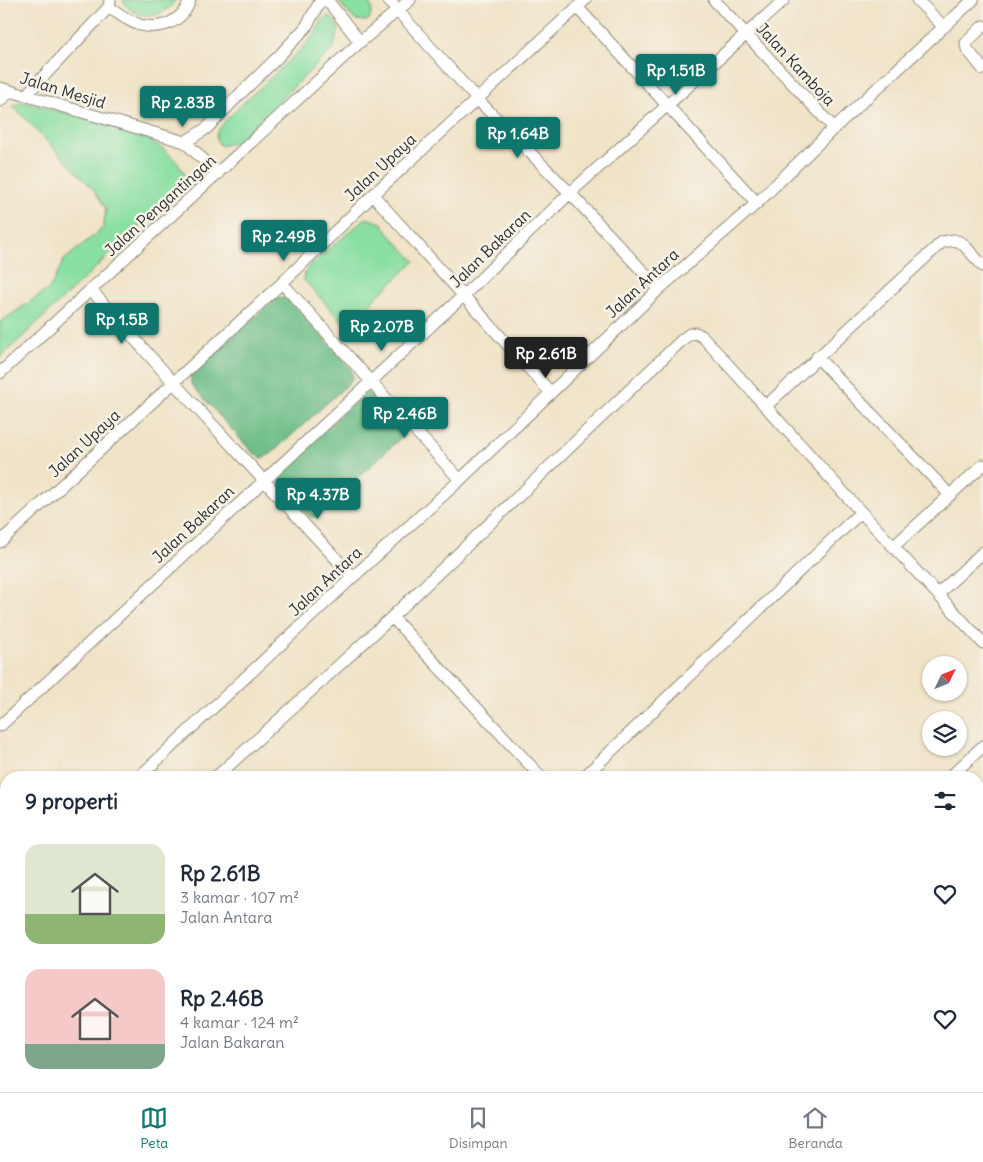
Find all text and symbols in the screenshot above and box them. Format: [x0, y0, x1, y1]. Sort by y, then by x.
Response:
street label: Jalan Kamboja [752, 18, 840, 110]
pin: Rp 1.51B [624, 54, 728, 96]
text: Rp 1.51B [647, 60, 705, 80]
street label: Jalan Mesjid [18, 68, 108, 112]
pin: Rp 2.83B [131, 86, 235, 128]
text: Rp 2.83B [151, 92, 215, 112]
pin: Rp 1.64B [466, 116, 570, 159]
text: Rp 1.64B [487, 123, 549, 143]
street label: Jalan Upaya [340, 129, 420, 205]
street label: Jalan Pengantingan [100, 150, 220, 260]
street label: Jalan Bakaran [445, 204, 535, 292]
pin: Rp 2.49B [232, 220, 336, 262]
text: Rp 2.49B [252, 226, 316, 246]
street label: Jalan Antara [601, 244, 683, 322]
pin: Rp 1.5B [76, 302, 168, 345]
text: Rp 1.5B [96, 309, 148, 329]
pin: Rp 2.07B [330, 310, 434, 352]
text: Rp 2.07B [350, 316, 414, 336]
pin: Rp 2.61B [494, 336, 598, 379]
text: Rp 2.61B [515, 343, 577, 363]
pin: Rp 2.46B [353, 396, 457, 439]
text: Rp 2.46B [373, 403, 437, 423]
street label: Jalan Upaya [44, 405, 124, 481]
pin: Rp 4.37B [266, 478, 370, 520]
street label: Jalan Bakaran [148, 481, 238, 567]
text: Rp 4.37B [286, 484, 350, 504]
street label: Jalan Antara [284, 542, 366, 620]
north arrow [922, 656, 968, 701]
map controls [922, 656, 967, 756]
button: layers [922, 711, 967, 756]
icon: filters [931, 787, 959, 815]
text: 9 properti [25, 788, 118, 815]
text: Rp 2.61B [180, 860, 260, 887]
icon: home [65, 864, 125, 924]
icon: heart [931, 880, 959, 908]
text: 3 kamar · 107 m² [180, 887, 299, 907]
text: Jalan Antara [180, 907, 272, 927]
text: Rp 2.46B [180, 985, 264, 1012]
icon: home [65, 989, 125, 1049]
icon: heart [931, 1005, 959, 1033]
text: 4 kamar · 124 m² [180, 1012, 299, 1032]
text: Jalan Bakaran [180, 1032, 285, 1052]
tab: Peta [140, 1104, 168, 1152]
tab: Disimpan [449, 1104, 508, 1152]
tab: Beranda [788, 1104, 843, 1152]

